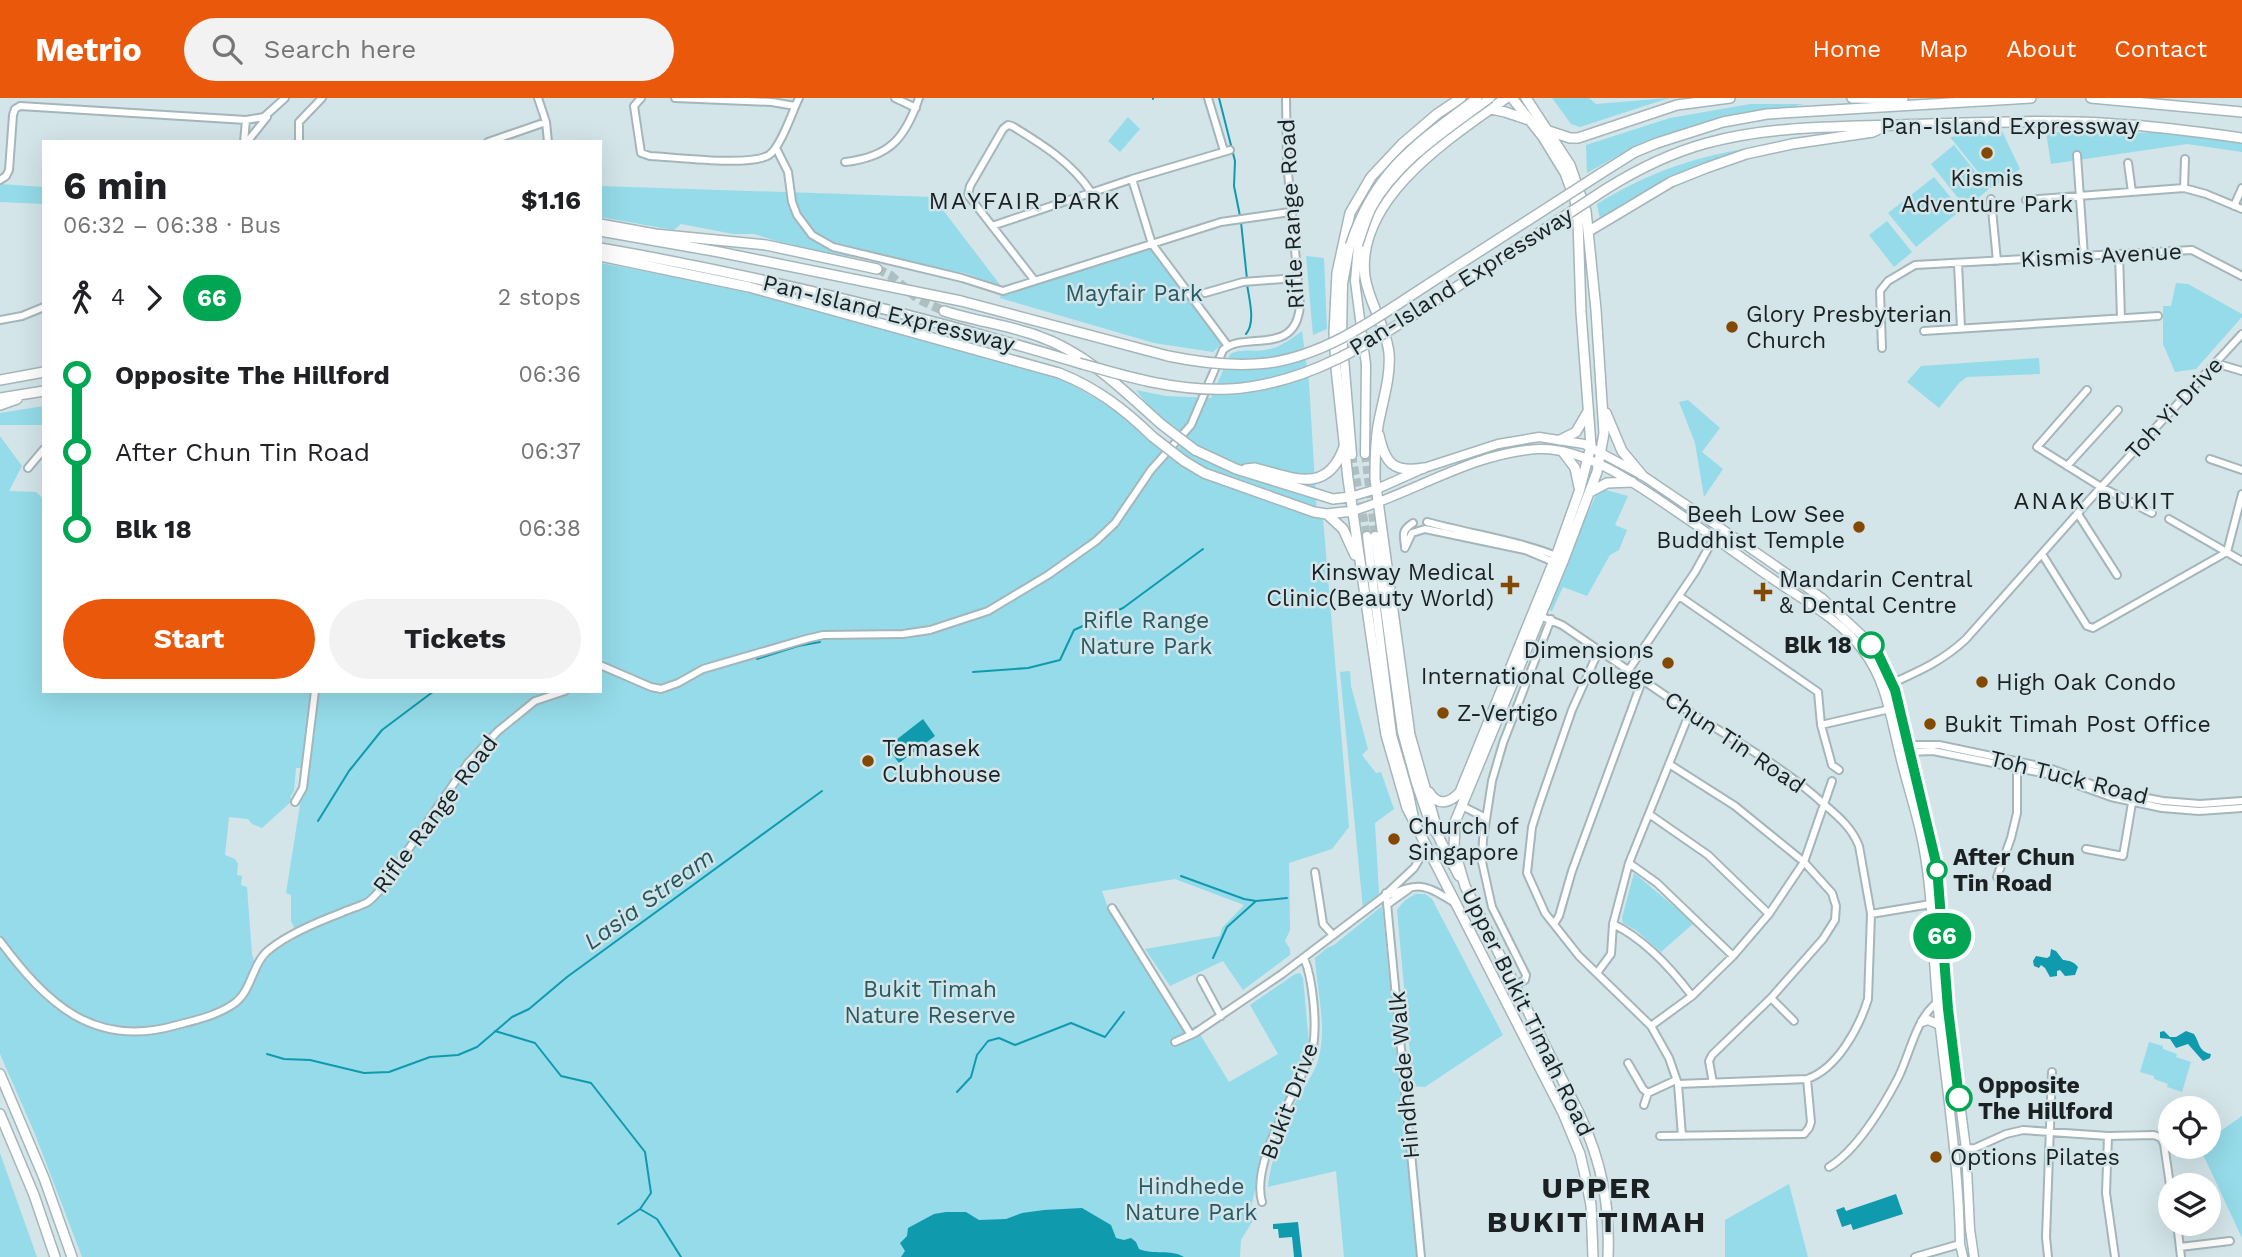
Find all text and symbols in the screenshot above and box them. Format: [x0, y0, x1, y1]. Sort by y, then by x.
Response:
search box [184, 18, 674, 81]
text: Metrio [35, 30, 142, 69]
icon: search [208, 30, 246, 68]
text: Search here [264, 34, 416, 64]
text: Home [1813, 35, 1881, 63]
text: Map [1919, 35, 1968, 63]
text: About [2006, 35, 2076, 63]
text: Contact [2114, 35, 2207, 63]
street label: Pan-Island Expressway [1881, 113, 2139, 140]
street label: Rifle Range Road [1273, 118, 1310, 310]
marker: Kismis Adventure Park [1979, 145, 1995, 161]
text: 6 min [63, 164, 168, 208]
place label: Kismis Adventure Park [1901, 165, 2073, 218]
text: $1.16 [521, 185, 581, 215]
district label: MAYFAIR PARK [928, 187, 1122, 215]
street label: Pan-Island Expressway [1344, 201, 1578, 361]
text: 06:32 – 06:38 · Bus [63, 212, 281, 239]
street label: Kismis Avenue [2020, 238, 2183, 273]
street label: Pan-Island Expressway [760, 269, 1018, 358]
icon: walk [63, 279, 101, 317]
icon: forward [135, 279, 173, 317]
park label: Mayfair Park [1065, 280, 1203, 307]
text: 4 [111, 284, 125, 311]
text: 66 [197, 284, 227, 312]
text: 2 stops [498, 284, 581, 311]
place label: Glory Presbyterian Church [1746, 301, 1952, 354]
marker: Glory Presbyterian Church [1724, 319, 1740, 335]
street label: Toh Yi Drive [2120, 351, 2229, 465]
text: Opposite The Hillford [115, 360, 390, 390]
text: 06:36 [519, 361, 581, 388]
text: After Chun Tin Road [115, 437, 370, 467]
text: 06:37 [521, 438, 581, 465]
district label: ANAK BUKIT [2014, 487, 2176, 515]
place label: Beeh Low See Buddhist Temple [1656, 501, 1845, 554]
text: Blk 18 [115, 514, 192, 544]
text: 06:38 [518, 515, 581, 542]
marker: Beeh Low See Buddhist Temple [1851, 519, 1867, 535]
place label: Kinsway Medical Clinic(Beauty World) [1266, 559, 1494, 612]
place label: Mandarin Central & Dental Centre [1779, 566, 1973, 619]
marker: Kinsway Medical Clinic(Beauty World) [1500, 575, 1520, 595]
marker: Mandarin Central & Dental Centre [1753, 582, 1773, 602]
button: Start [63, 599, 315, 679]
button: Tickets [329, 599, 581, 679]
park label: Rifle Range Nature Park [1080, 607, 1212, 660]
place label: Blk 18 [1784, 632, 1852, 659]
marker: Blk 18 [1858, 632, 1884, 658]
place label: Dimensions International College [1421, 637, 1654, 690]
marker: Dimensions International College [1660, 655, 1676, 671]
place label: High Oak Condo [1996, 669, 2176, 696]
marker: High Oak Condo [1974, 674, 1990, 690]
street label: Chun Tin Road [1659, 685, 1810, 799]
place label: Z-Vertigo [1457, 700, 1558, 727]
marker: Z-Vertigo [1435, 705, 1451, 721]
place label: Bukit Timah Post Office [1944, 711, 2211, 738]
marker: Bukit Timah Post Office [1922, 716, 1938, 732]
street label: Rifle Range Road [367, 730, 504, 899]
place label: Temasek Clubhouse [882, 735, 1001, 788]
street label: Toh Tuck Road [1987, 745, 2151, 810]
marker: Temasek Clubhouse [860, 753, 876, 769]
place label: Church of Singapore [1408, 813, 1519, 866]
marker: Church of Singapore [1386, 831, 1402, 847]
water label: Lasia Stream [578, 842, 720, 956]
place label: After Chun Tin Road [1953, 844, 2075, 897]
marker: After Chun Tin Road [1927, 860, 1947, 880]
street label: Upper Bukit Timah Road [1456, 884, 1600, 1141]
line badge: 66 [1910, 913, 1974, 959]
text: 66 [1927, 922, 1957, 950]
park label: Bukit Timah Nature Reserve [844, 976, 1016, 1029]
street label: Hindhede Walk [1384, 990, 1425, 1160]
street label: Bukit Drive [1255, 1039, 1324, 1163]
place label: Opposite The Hillford [1978, 1072, 2113, 1125]
marker: Opposite The Hillford [1946, 1085, 1972, 1111]
map controls [2158, 1096, 2221, 1236]
button: locate [2158, 1096, 2221, 1159]
place label: Options Pilates [1950, 1144, 2120, 1171]
marker: Options Pilates [1928, 1149, 1944, 1165]
district label: UPPER BUKIT TIMAH [1487, 1170, 1707, 1239]
park label: Hindhede Nature Park [1125, 1173, 1257, 1226]
button: layers [2158, 1173, 2221, 1236]

